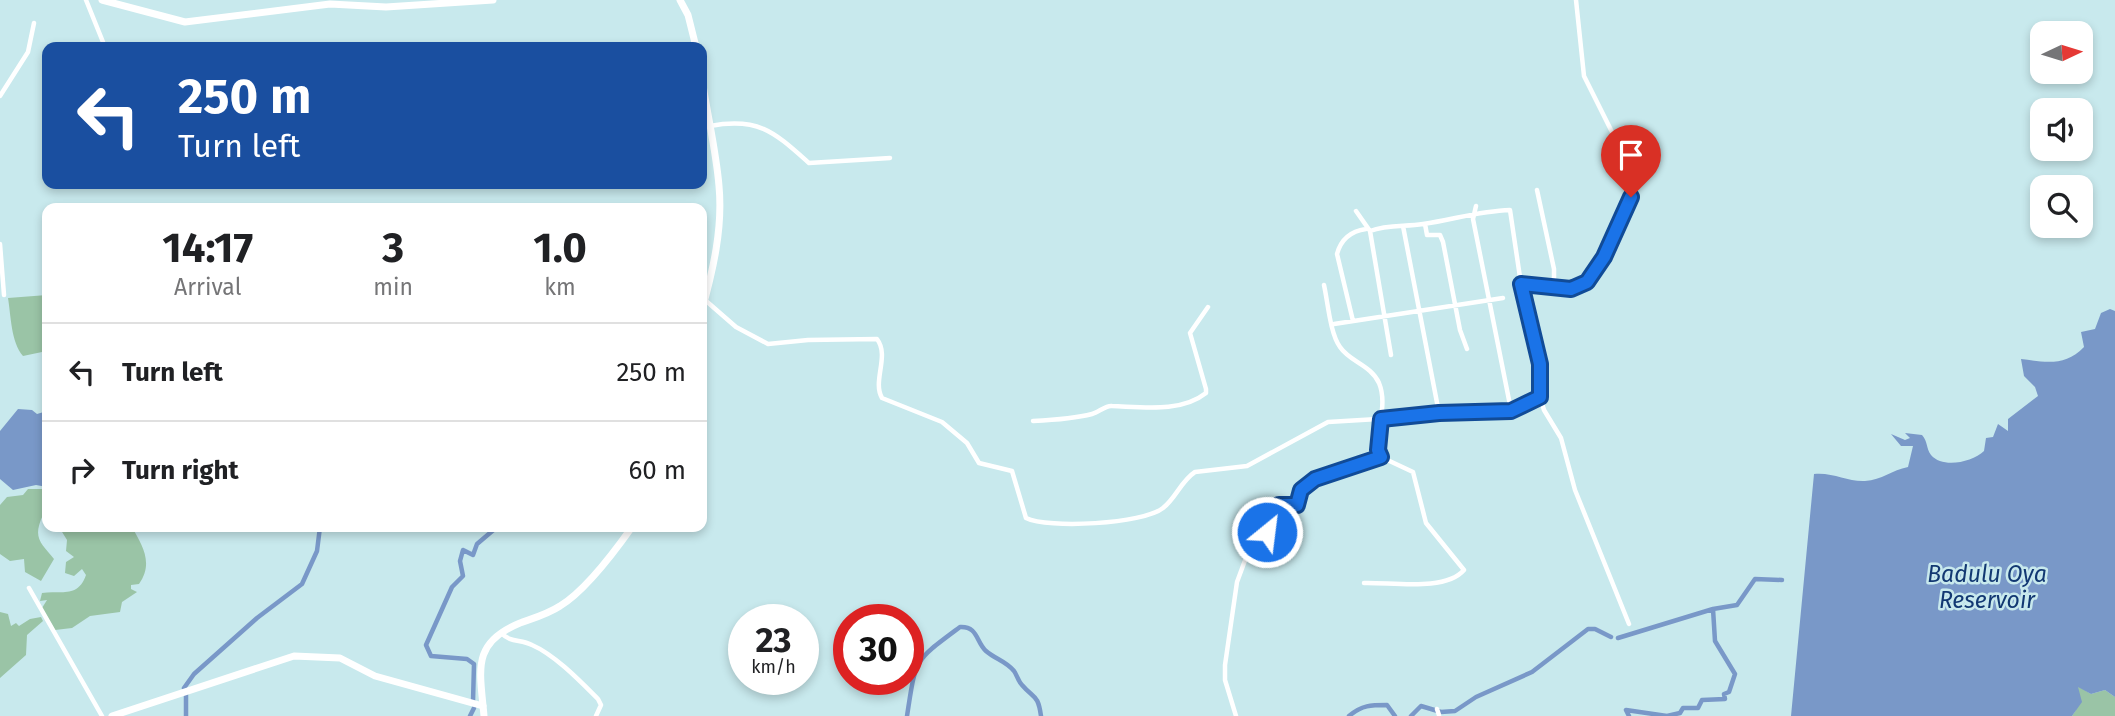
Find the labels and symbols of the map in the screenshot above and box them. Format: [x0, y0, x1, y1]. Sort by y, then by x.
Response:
north arrow [2030, 21, 2093, 84]
pin [1601, 125, 1661, 197]
position arrow [1230, 495, 1304, 569]
water label: Badulu Oya Reservoir [1927, 560, 2047, 614]
speed limit sign: 30 [833, 604, 924, 695]

